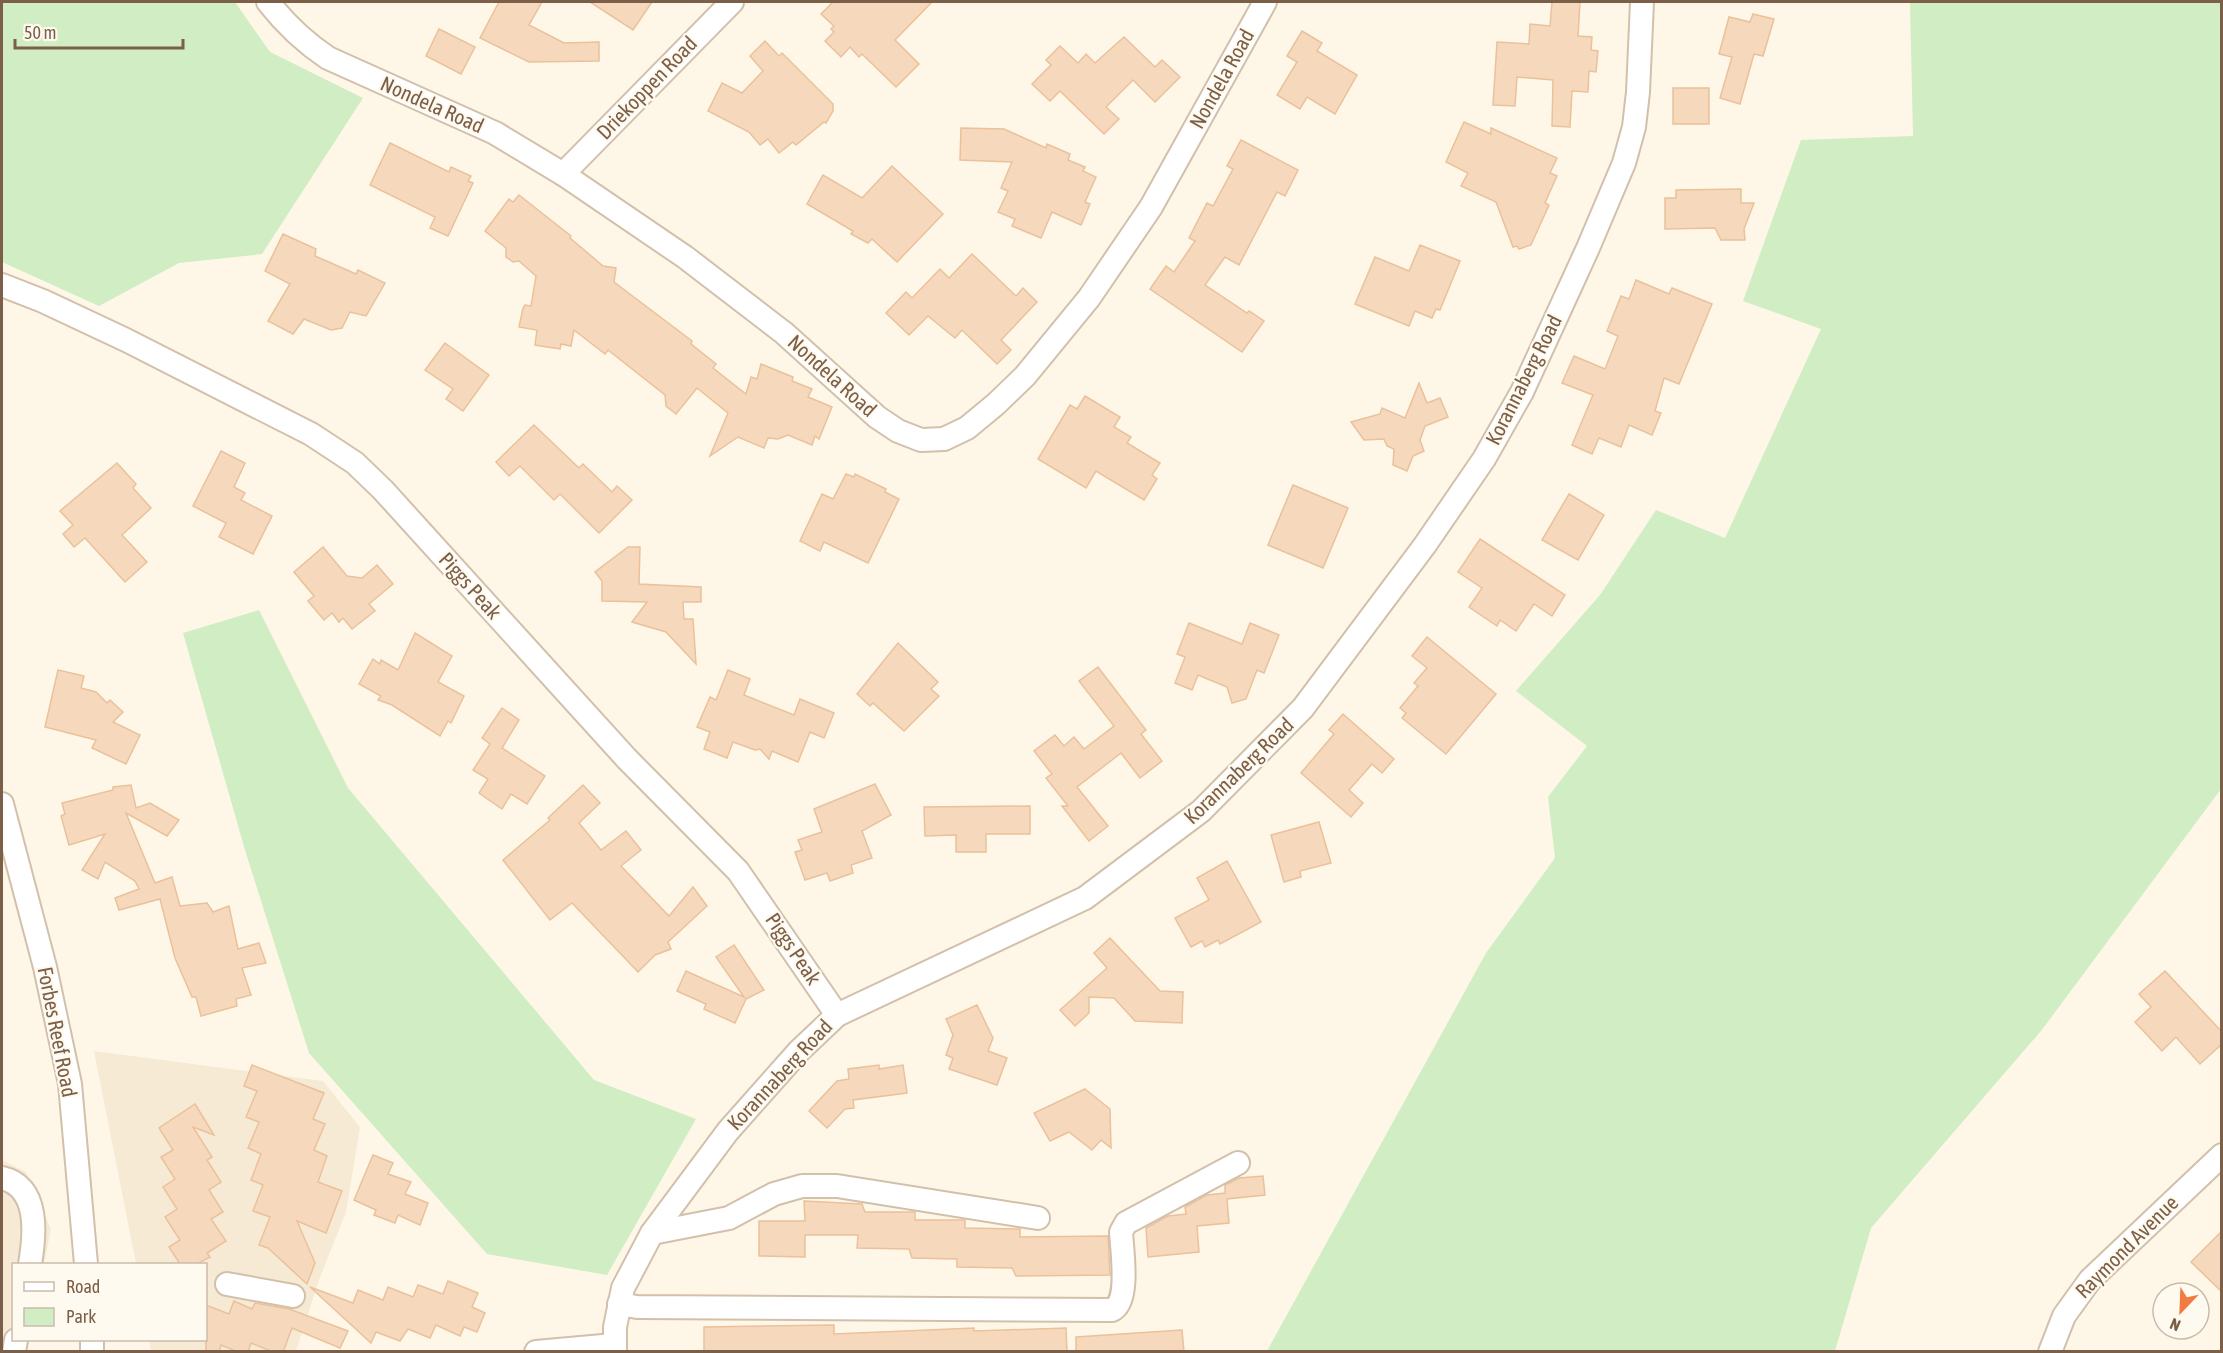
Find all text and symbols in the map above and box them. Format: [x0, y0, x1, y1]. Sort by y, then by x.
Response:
scale bar [15, 12, 183, 50]
text: 50 m [24, 22, 56, 43]
street label: Nondela Road [1184, 24, 1258, 133]
street label: Driekoppen Road [591, 31, 701, 144]
street label: Nondela Road [377, 71, 488, 137]
street label: Korannaberg Road [1480, 311, 1566, 448]
street label: Nondela Road [784, 329, 882, 421]
street label: Piggs Peak [435, 547, 507, 624]
street label: Korannaberg Road [1179, 712, 1298, 828]
street label: Piggs Peak [761, 908, 826, 989]
street label: Forbes Reef Road [34, 965, 82, 1099]
street label: Korannaberg Road [722, 1014, 837, 1135]
street label: Raymond Avenue [2070, 1190, 2183, 1303]
legend [12, 1263, 207, 1341]
text: Road [66, 1276, 100, 1297]
north arrow [2151, 1281, 2211, 1341]
text: Park [66, 1306, 96, 1327]
text: N [2167, 1315, 2183, 1335]

